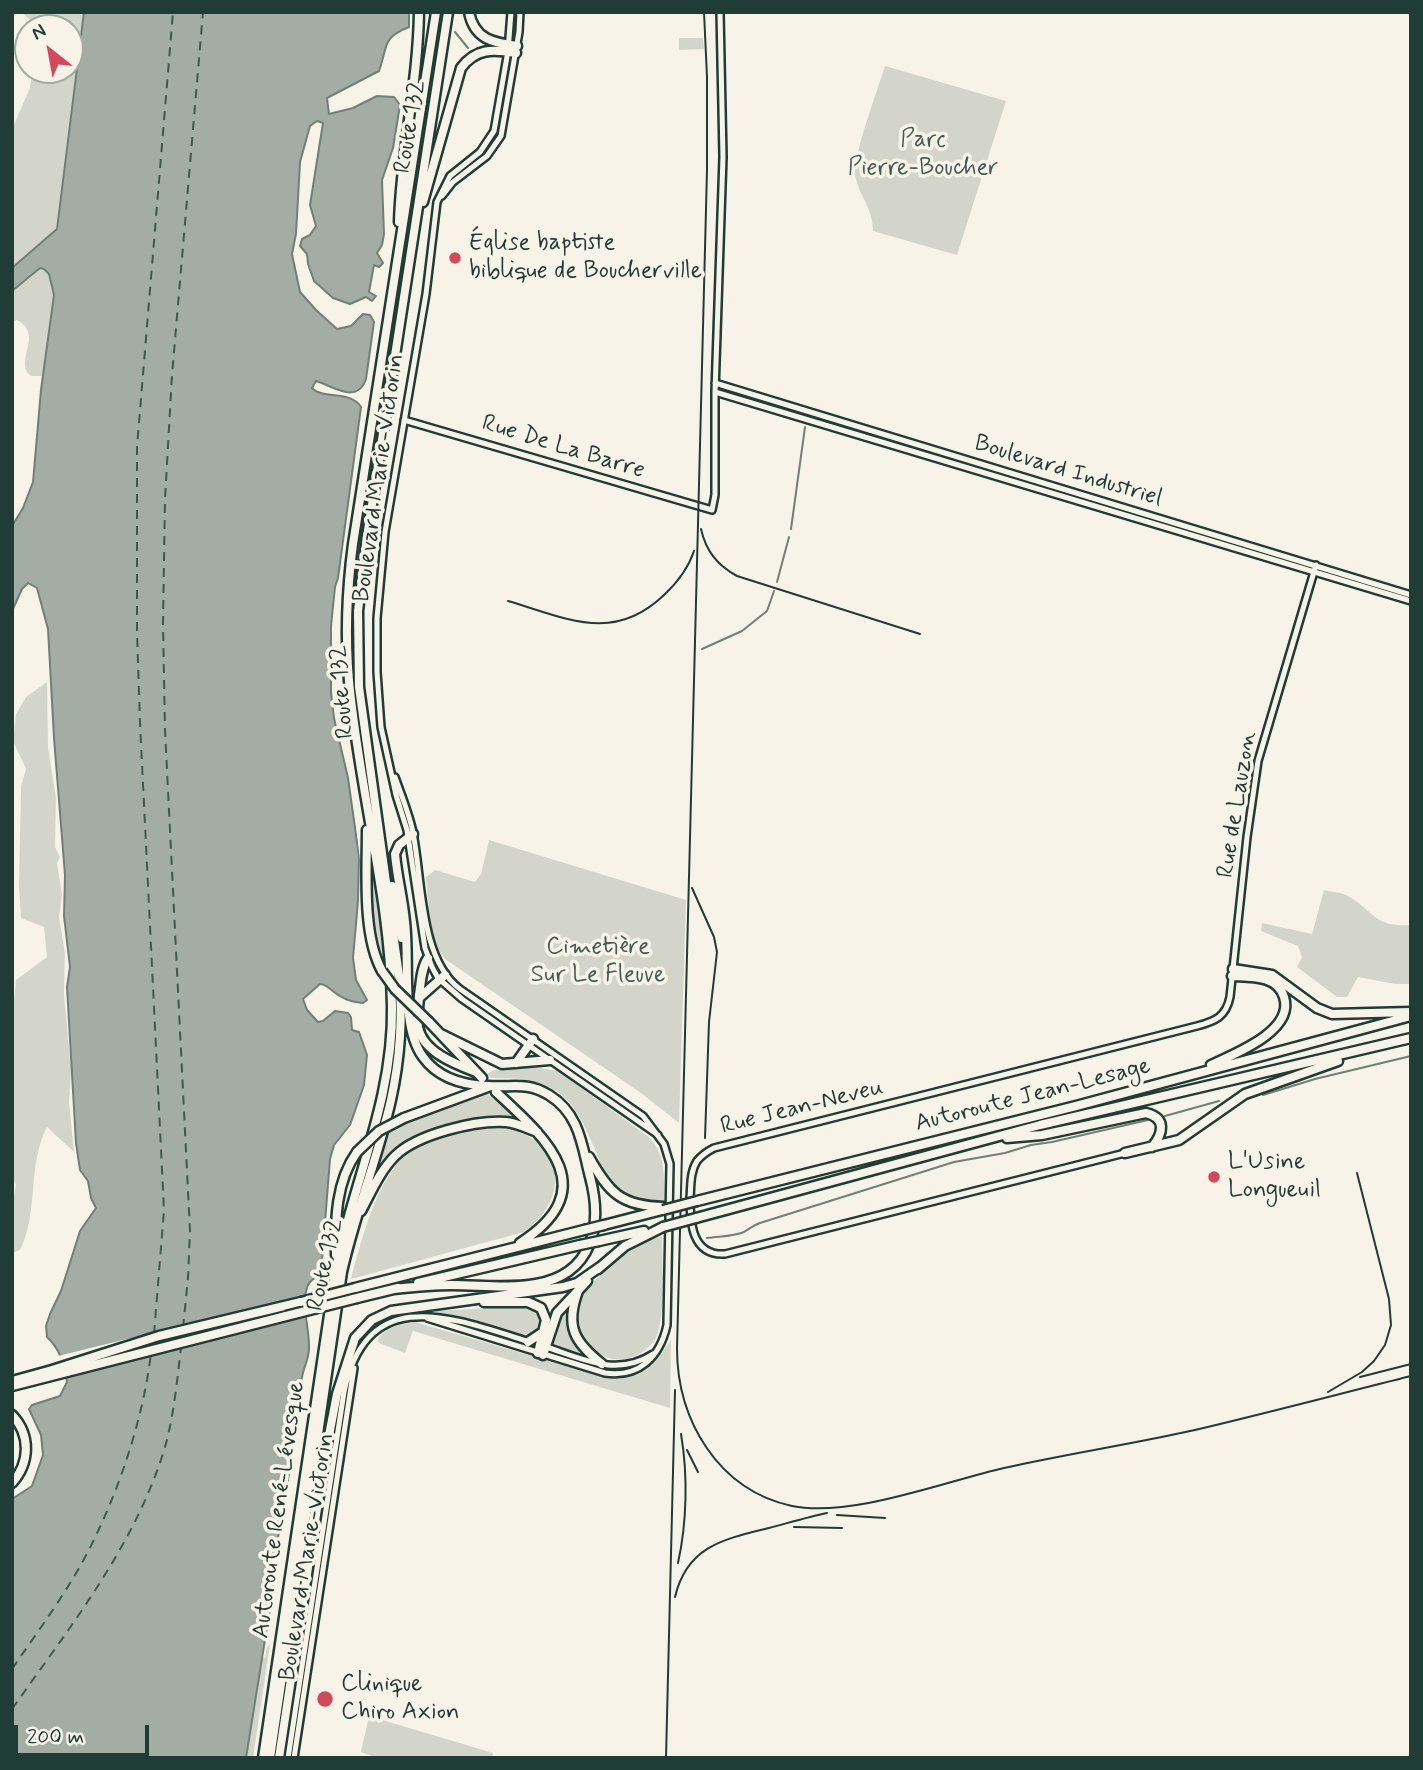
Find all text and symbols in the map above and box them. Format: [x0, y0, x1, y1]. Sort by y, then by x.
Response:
north arrow [14, 14, 84, 84]
text: N [27, 18, 51, 46]
street label: Route 132 [389, 78, 433, 176]
park label: Parc Pierre-Boucher [848, 127, 998, 183]
place label: Église baptiste biblique de Boucherville [469, 230, 702, 286]
marker: Église baptiste biblique de Boucherville [447, 250, 463, 266]
street label: Boulevard Marie-Victorin [348, 352, 412, 604]
street label: Rue De La Barre [478, 410, 648, 486]
street label: Boulevard Industriel [971, 430, 1165, 514]
street label: Route 132 [325, 644, 361, 740]
street label: Rue de Lauzon [1212, 730, 1264, 880]
park label: Cimetière Sur Le Fleuve [531, 934, 665, 990]
street label: Autoroute Jean-Lesage [912, 1053, 1154, 1139]
street label: Rue Jean-Neveu [718, 1074, 886, 1142]
place label: L'Usine Longueuil [1228, 1149, 1321, 1205]
marker: L'Usine Longueuil [1206, 1169, 1222, 1185]
street label: Route 132 [302, 1216, 350, 1314]
street label: Autoroute René-Lévesque [248, 1380, 312, 1640]
street label: Boulevard Marie-Victorin [274, 1431, 342, 1683]
place label: Clinique Chiro Axion [341, 1671, 459, 1727]
marker: Clinique Chiro Axion [315, 1689, 335, 1709]
scale bar [18, 1710, 152, 1754]
text: 200 m [27, 1723, 84, 1751]

